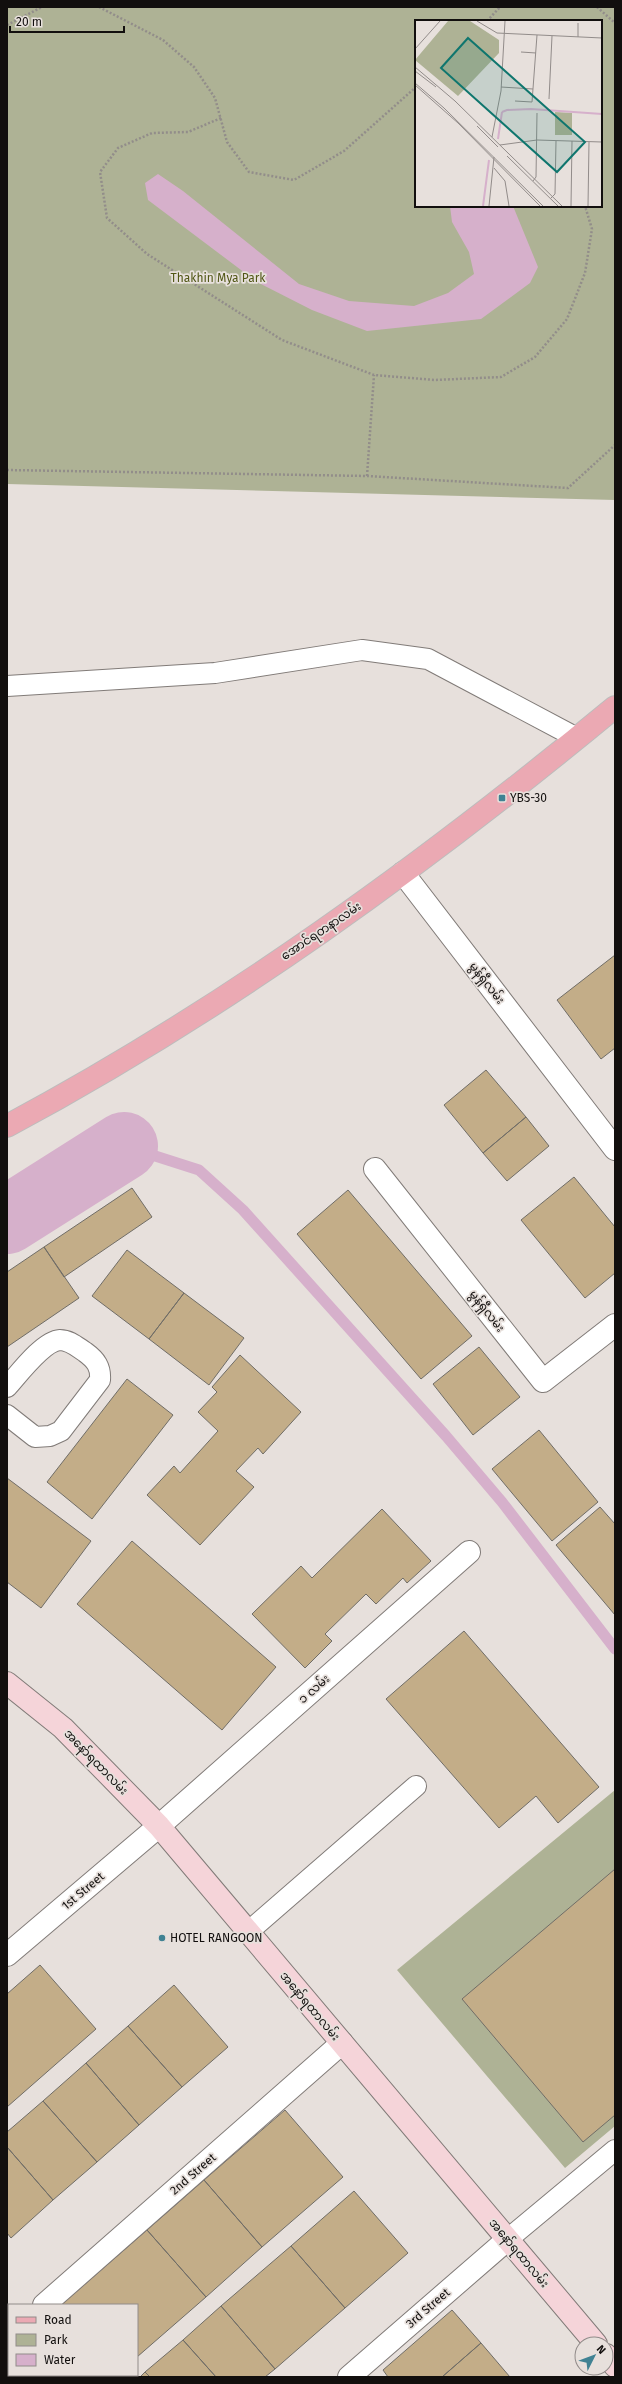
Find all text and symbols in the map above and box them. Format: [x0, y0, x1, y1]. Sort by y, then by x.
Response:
scale bar [10, 8, 124, 34]
text: 20 m [16, 15, 42, 29]
inset map [415, 20, 602, 207]
park label: Thakhin Mya Park [171, 271, 266, 285]
place label: YBS-30 [510, 791, 547, 805]
marker: YBS-30 [497, 793, 507, 803]
street label: အောင်ရတနာလမ်း [277, 897, 365, 965]
street label: မွန်ရှီလမ်း [464, 958, 509, 1008]
street label: မွန်ရှီလမ်း [464, 1286, 509, 1336]
street label: ၁ လမ်း [294, 1670, 332, 1706]
street label: အနော်ရထာလမ်း [59, 1725, 132, 1800]
street label: 1st Street [59, 1869, 107, 1913]
place label: HOTEL RANGOON [170, 1931, 263, 1945]
marker: HOTEL RANGOON [157, 1933, 167, 1943]
street label: အနော်ရထာလမ်း [275, 1967, 344, 2045]
street label: 2nd Street [167, 2150, 219, 2198]
street label: အနော်ရထာလမ်း [484, 2214, 553, 2292]
street label: 3rd Street [403, 2285, 453, 2331]
legend [8, 2304, 138, 2376]
text: Road [44, 2313, 72, 2327]
text: Park [44, 2333, 68, 2347]
north arrow [574, 2336, 614, 2376]
text: N [594, 2343, 608, 2357]
text: Water [44, 2353, 76, 2367]

